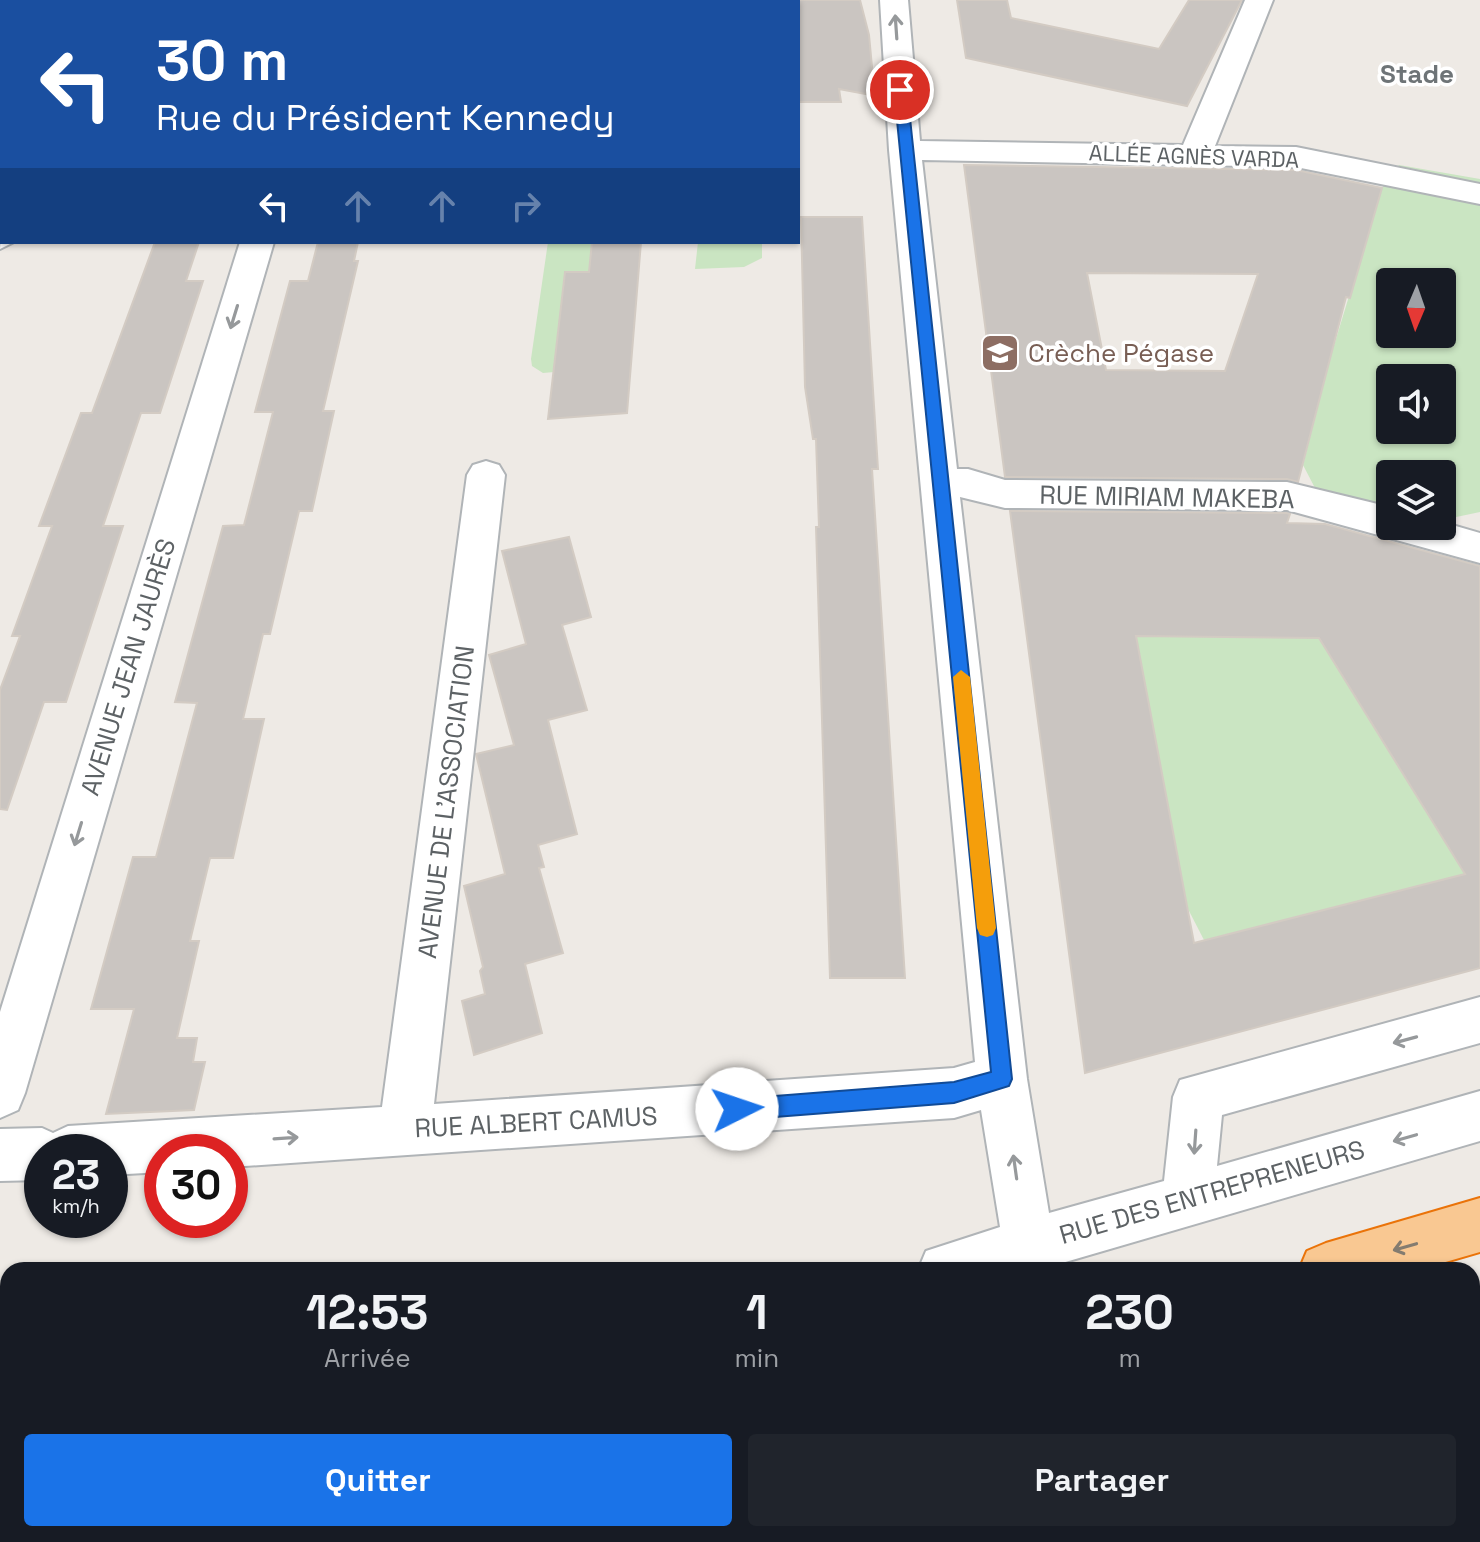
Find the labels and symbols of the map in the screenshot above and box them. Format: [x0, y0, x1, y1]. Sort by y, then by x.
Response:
one-way arrow [888, 14, 903, 41]
pin [866, 56, 934, 124]
district label: Stade [1380, 57, 1454, 91]
street label: ALLÉE AGNÈS VARDA [1088, 138, 1300, 174]
north arrow [1376, 268, 1456, 348]
one-way arrow [226, 303, 241, 329]
school or university icon: Crèche Pégase [979, 332, 1021, 374]
place label: Crèche Pégase [1028, 336, 1214, 370]
street label: RUE MIRIAM MAKEBA [1039, 478, 1295, 516]
street label: AVENUE JEAN JAURÈS [73, 534, 183, 800]
street label: AVENUE DE L'ASSOCIATION [410, 643, 482, 961]
one-way arrow [70, 820, 85, 846]
one-way arrow [1392, 1034, 1418, 1049]
position arrow [695, 1067, 779, 1151]
street label: RUE ALBERT CAMUS [414, 1099, 658, 1145]
one-way arrow [1187, 1129, 1202, 1155]
one-way arrow [272, 1130, 299, 1145]
one-way arrow [1392, 1131, 1418, 1146]
street label: RUE DES ENTREPRENEURS [1055, 1132, 1369, 1252]
speed limit sign: 30 [144, 1134, 248, 1238]
one-way arrow [1007, 1155, 1022, 1180]
one-way arrow [1393, 1240, 1419, 1255]

